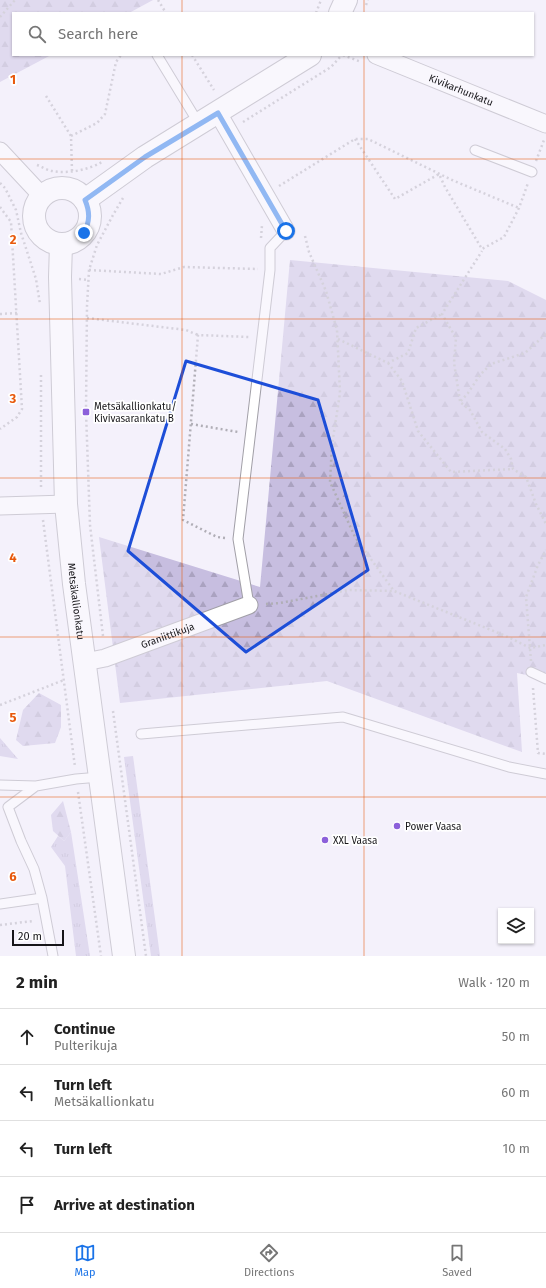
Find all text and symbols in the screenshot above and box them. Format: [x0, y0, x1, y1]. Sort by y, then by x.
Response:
search box [12, 12, 534, 56]
icon: search [26, 23, 48, 45]
text: Search here [58, 25, 138, 43]
text: 1 [10, 72, 16, 87]
street label: Kivikarhunkatu [427, 72, 495, 109]
route start [277, 222, 295, 240]
route end [75, 224, 93, 242]
text: 2 [10, 232, 17, 247]
text: 3 [9, 391, 17, 406]
place label: Metsäkallionkatu/ Kivivasarankatu B [94, 401, 177, 425]
marker: Metsäkallionkatu/ Kivivasarankatu B [81, 407, 91, 417]
text: 4 [9, 550, 17, 565]
street label: Metsäkallionkatu [65, 562, 86, 641]
street label: Graniittikuja [139, 621, 196, 651]
text: 5 [10, 710, 17, 725]
marker: Power Vaasa [392, 821, 402, 831]
place label: Power Vaasa [405, 821, 461, 833]
marker: XXL Vaasa [320, 835, 330, 845]
place label: XXL Vaasa [333, 835, 377, 847]
text: 6 [9, 869, 17, 884]
map controls [498, 908, 534, 944]
button: layers [498, 908, 534, 944]
scale bar [12, 928, 64, 947]
text: 20 m [18, 930, 42, 943]
text: 2 min [16, 972, 58, 993]
text: Walk · 120 m [458, 975, 530, 990]
text: Continue [54, 1020, 115, 1038]
icon: ahead [16, 1026, 38, 1048]
text: 50 m [502, 1029, 530, 1044]
text: Pulterikuja [54, 1038, 118, 1053]
text: Turn left [54, 1076, 112, 1094]
icon: left [16, 1082, 38, 1104]
text: 60 m [501, 1085, 530, 1100]
text: Metsäkallionkatu [54, 1094, 155, 1109]
icon: left [16, 1138, 38, 1160]
text: Turn left [54, 1140, 112, 1158]
text: 10 m [503, 1141, 530, 1156]
icon: arrive [16, 1194, 38, 1216]
text: Arrive at destination [54, 1196, 195, 1214]
tab: Map [74, 1242, 96, 1279]
tab: Directions [244, 1242, 294, 1279]
tab: Saved [442, 1242, 472, 1279]

